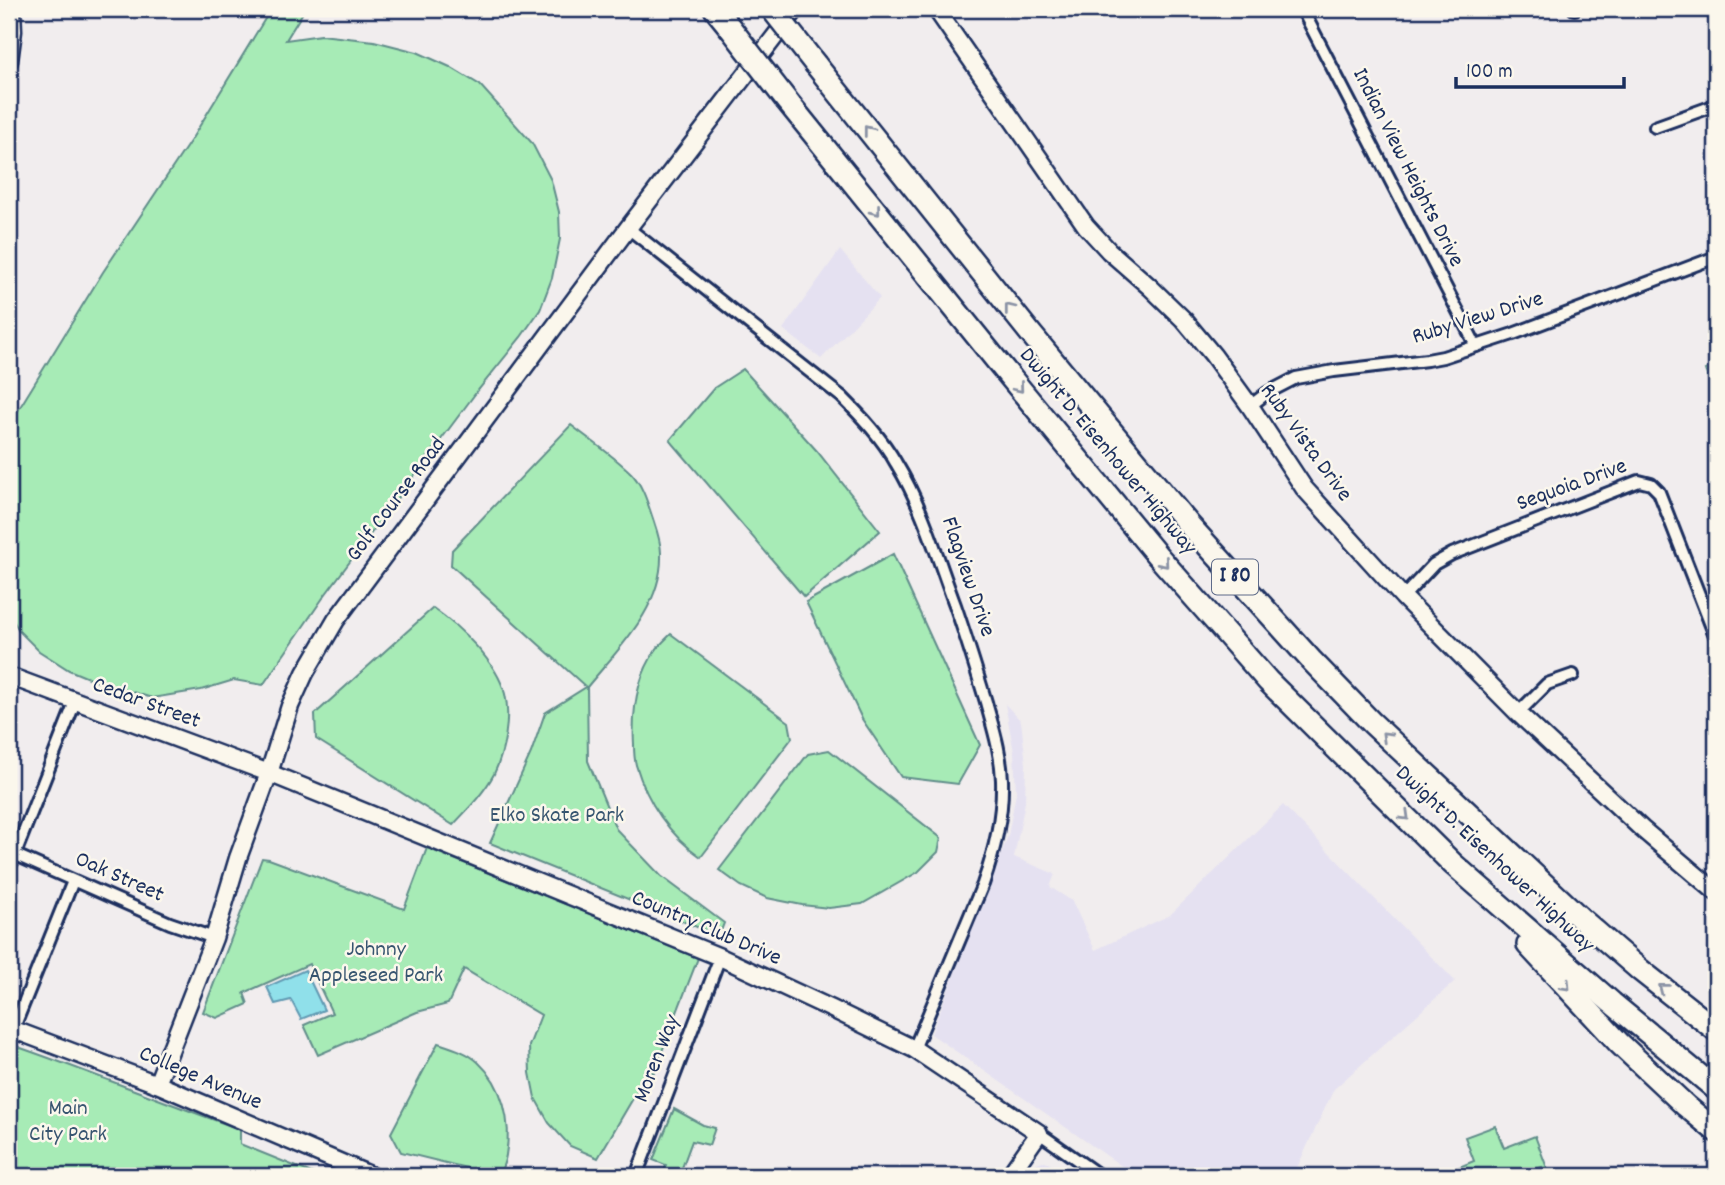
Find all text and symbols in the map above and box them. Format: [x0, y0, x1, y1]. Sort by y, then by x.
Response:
scale bar [1456, 46, 1624, 90]
text: 100 m [1466, 58, 1513, 88]
street label: Indian View Heights Drive [1343, 63, 1471, 273]
one-way arrow [863, 125, 876, 137]
one-way arrow [868, 202, 880, 215]
street label: Ruby View Drive [1408, 283, 1548, 355]
one-way arrow [1005, 303, 1018, 315]
street label: Dwight D. Eisenhower Highway [1010, 341, 1204, 564]
street label: Ruby Vista Drive [1251, 377, 1359, 509]
one-way arrow [1011, 379, 1023, 392]
street label: Golf Course Road [339, 431, 455, 569]
street label: Sequoia Drive [1512, 451, 1632, 521]
street label: Flagview Drive [931, 513, 1003, 641]
one-way arrow [1156, 555, 1168, 568]
road number: I 80 [1212, 560, 1258, 594]
street label: Cedar Street [87, 669, 205, 739]
one-way arrow [1381, 731, 1394, 744]
street label: Dwight D. Eisenhower Highway [1387, 758, 1602, 962]
park label: Elko Skate Park [490, 800, 624, 833]
one-way arrow [1397, 808, 1410, 821]
street label: Oak Street [69, 844, 169, 912]
street label: Country Club Drive [626, 883, 786, 975]
park label: Johnny Appleseed Park [309, 934, 443, 993]
one-way arrow [1558, 978, 1570, 991]
one-way arrow [1658, 983, 1670, 996]
street label: Moren Way [626, 1010, 690, 1108]
street label: College Avenue [133, 1038, 267, 1120]
park label: Main City Park [29, 1093, 107, 1152]

